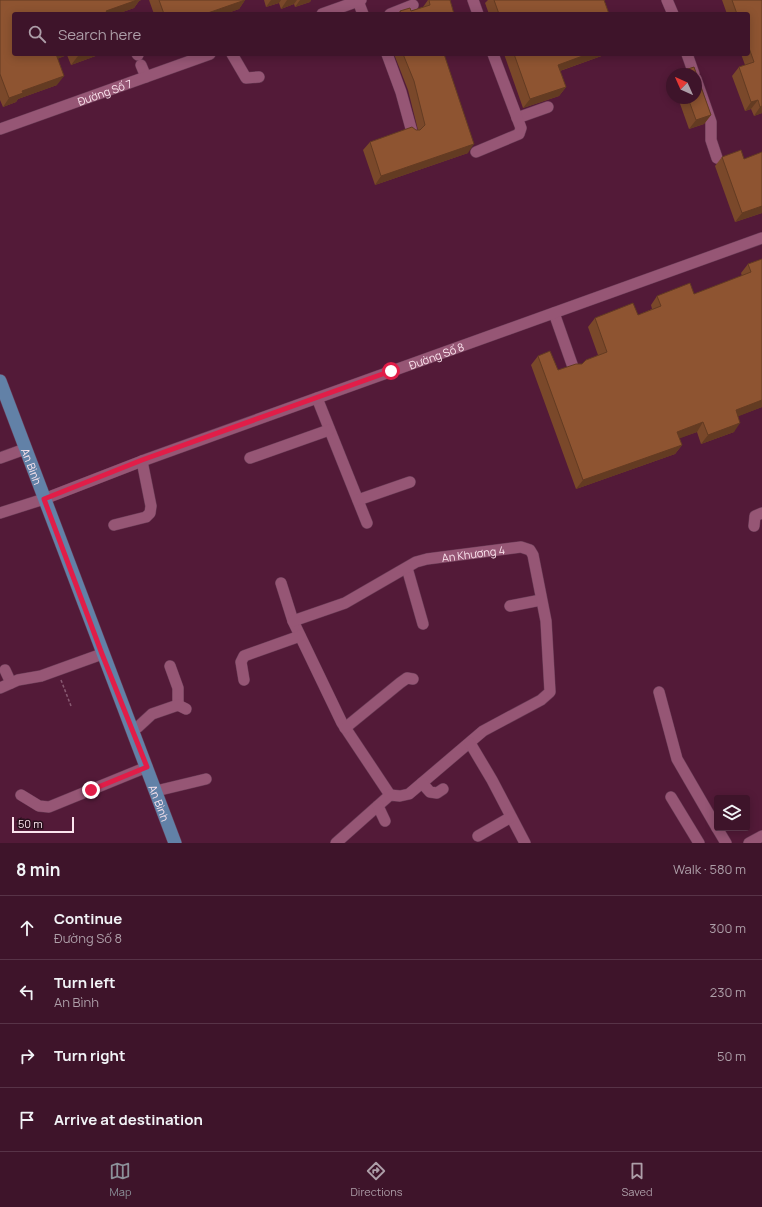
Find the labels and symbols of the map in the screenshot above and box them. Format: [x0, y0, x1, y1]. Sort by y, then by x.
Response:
north arrow [666, 68, 702, 104]
street label: Đường Số 7 [75, 75, 134, 108]
street label: Đường Số 8 [407, 338, 466, 372]
route start [382, 362, 400, 380]
street label: An Bình [18, 446, 46, 487]
street label: An Khương 4 [441, 542, 506, 565]
route end [82, 781, 100, 799]
street label: An Bình [146, 782, 174, 823]
scale bar [12, 815, 74, 834]

